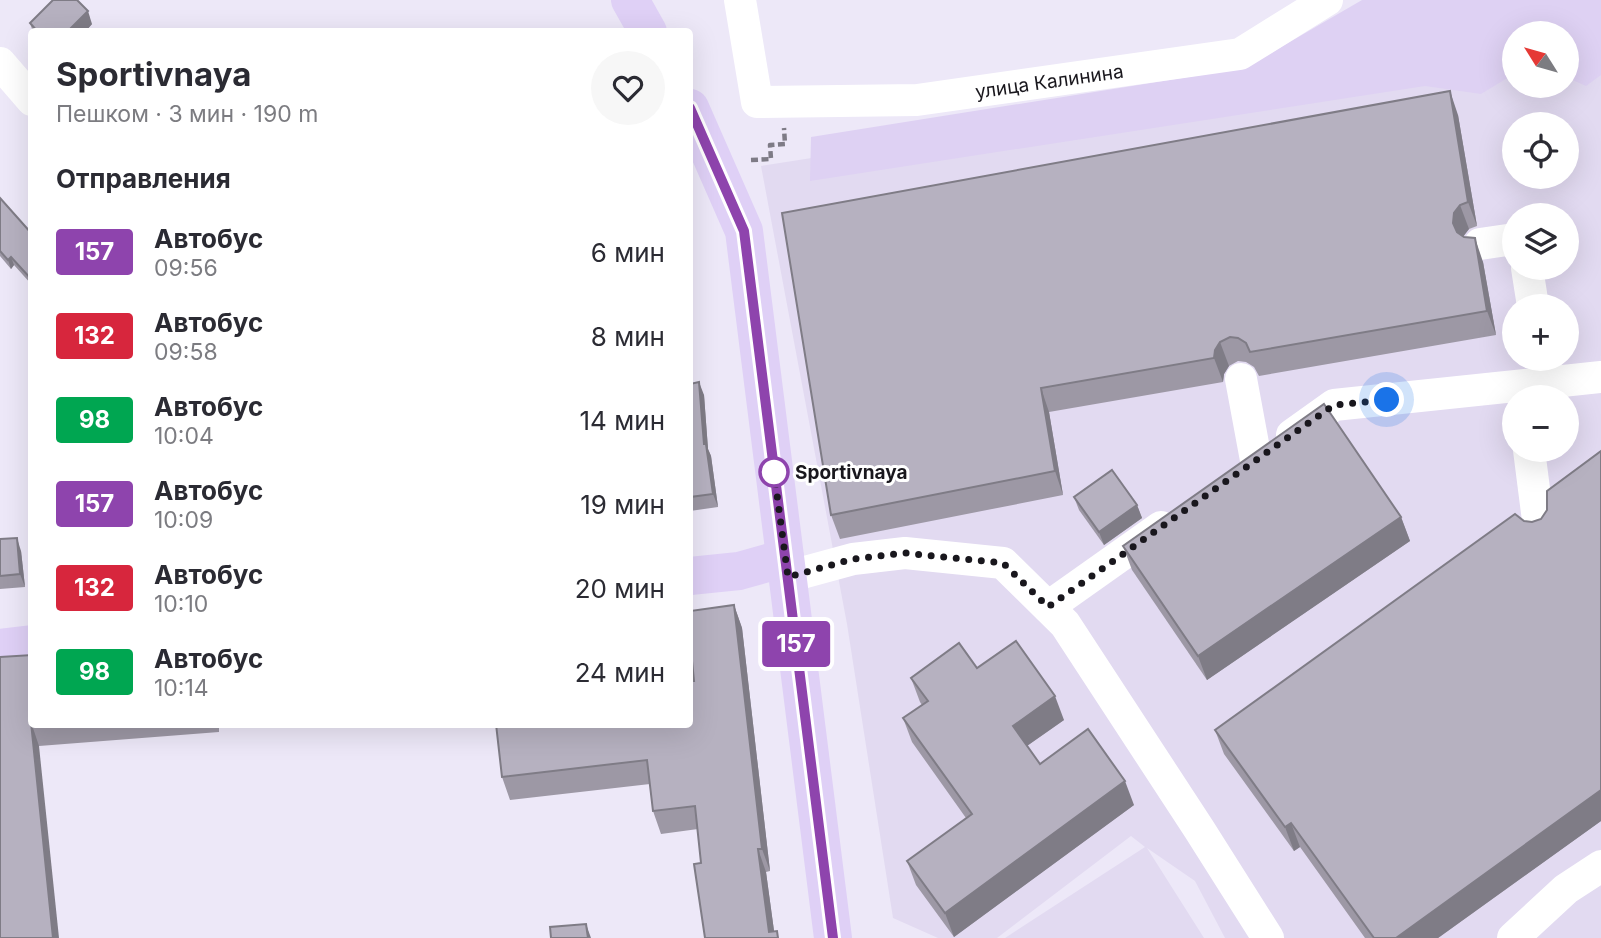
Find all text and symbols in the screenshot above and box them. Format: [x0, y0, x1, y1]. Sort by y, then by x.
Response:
north arrow [1502, 21, 1578, 98]
map controls [1502, 21, 1579, 462]
button: heart [591, 51, 665, 125]
text: Sportivnaya [56, 54, 251, 94]
street label: улица Калинина [974, 59, 1125, 103]
text: Пешком · 3 мин · 190 m [56, 100, 318, 128]
button: locate [1502, 112, 1579, 189]
text: Отправления [56, 163, 231, 194]
button: layers [1502, 203, 1579, 280]
text: Автобус [154, 223, 263, 254]
text: 157 [75, 237, 114, 266]
text: 6 мин [591, 237, 665, 268]
text: 09:56 [154, 254, 218, 282]
button: + [1502, 294, 1579, 371]
text: Автобус [154, 307, 263, 338]
text: 132 [74, 321, 115, 350]
text: 8 мин [591, 321, 665, 352]
text: 09:58 [154, 338, 218, 366]
your location [1369, 382, 1404, 417]
button: − [1502, 385, 1579, 462]
text: Автобус [154, 391, 263, 422]
text: 98 [79, 405, 110, 434]
text: 14 мин [580, 405, 665, 436]
text: 10:04 [154, 422, 214, 450]
marker: Sportivnaya [759, 457, 789, 487]
place label: Sportivnaya [795, 461, 908, 484]
text: Автобус [154, 475, 263, 506]
text: 157 [75, 489, 114, 518]
text: 19 мин [580, 489, 665, 520]
text: 10:09 [154, 506, 213, 534]
text: Автобус [154, 559, 263, 590]
text: 132 [74, 573, 115, 602]
text: 20 мин [575, 573, 665, 604]
text: 10:10 [154, 590, 208, 618]
line badge: 157 [756, 621, 836, 667]
text: 157 [776, 629, 816, 658]
text: Автобус [154, 643, 263, 674]
text: 98 [79, 657, 110, 686]
text: 24 мин [575, 657, 665, 688]
text: 10:14 [154, 674, 209, 702]

